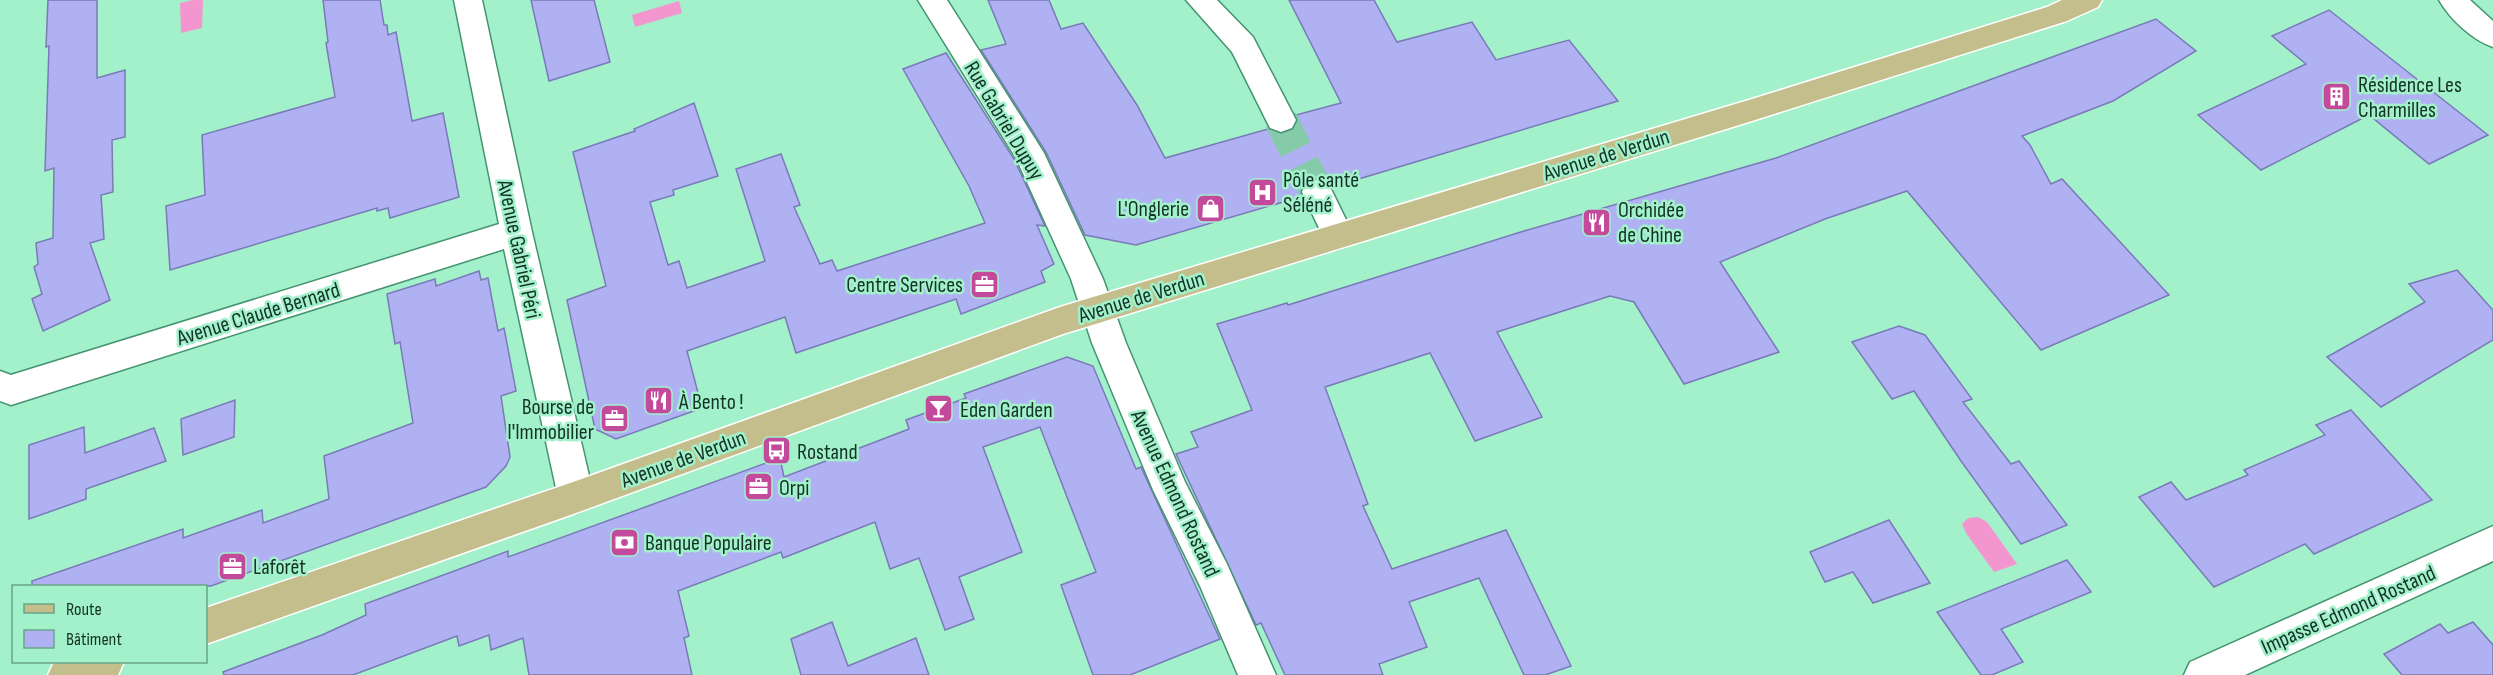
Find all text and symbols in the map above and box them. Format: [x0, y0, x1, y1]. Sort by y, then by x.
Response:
street label: Rue Gabriel Dupuy [958, 56, 1050, 186]
place label: Résidence Les Charmilles [2358, 72, 2462, 124]
building icon: Résidence Les Charmilles [2321, 81, 2353, 113]
street label: Avenue de Verdun [1539, 123, 1673, 188]
place label: Pôle santé Séléné [1283, 167, 1359, 219]
street label: Avenue Gabriel Péri [490, 176, 546, 321]
hospital icon: Pôle santé Séléné [1246, 176, 1278, 208]
shop icon: L'Onglerie [1194, 192, 1226, 224]
place label: L'Onglerie [1117, 196, 1189, 223]
place label: Orchidée de Chine [1618, 197, 1684, 249]
restaurant icon: Orchidée de Chine [1581, 206, 1613, 238]
street label: Avenue de Verdun [1074, 265, 1208, 330]
office icon: Centre Services [968, 268, 1000, 300]
place label: Centre Services [846, 272, 963, 299]
street label: Avenue Claude Bernard [173, 277, 343, 352]
restaurant icon: À Bento ! [642, 385, 674, 417]
place label: À Bento ! [678, 389, 743, 416]
bar icon: Eden Garden [923, 393, 955, 425]
place label: Bourse de l'Immobilier [508, 394, 594, 446]
place label: Eden Garden [960, 397, 1053, 424]
office icon: Bourse de l'Immobilier [599, 403, 631, 435]
street label: Avenue Edmond Rostand [1124, 405, 1225, 582]
street label: Avenue de Verdun [617, 424, 750, 495]
bus stop icon: Rostand [760, 435, 792, 467]
place label: Rostand [797, 439, 858, 466]
office icon: Orpi [742, 471, 774, 503]
place label: Orpi [779, 475, 809, 502]
bank icon: Banque Populaire [608, 526, 640, 558]
place label: Banque Populaire [645, 530, 772, 557]
office icon: Laforêt [216, 550, 248, 582]
place label: Laforêt [253, 554, 306, 581]
street label: Impasse Edmond Rostand [2257, 560, 2440, 661]
legend [12, 585, 207, 663]
text: Route [66, 599, 102, 620]
text: Bâtiment [66, 629, 122, 650]

